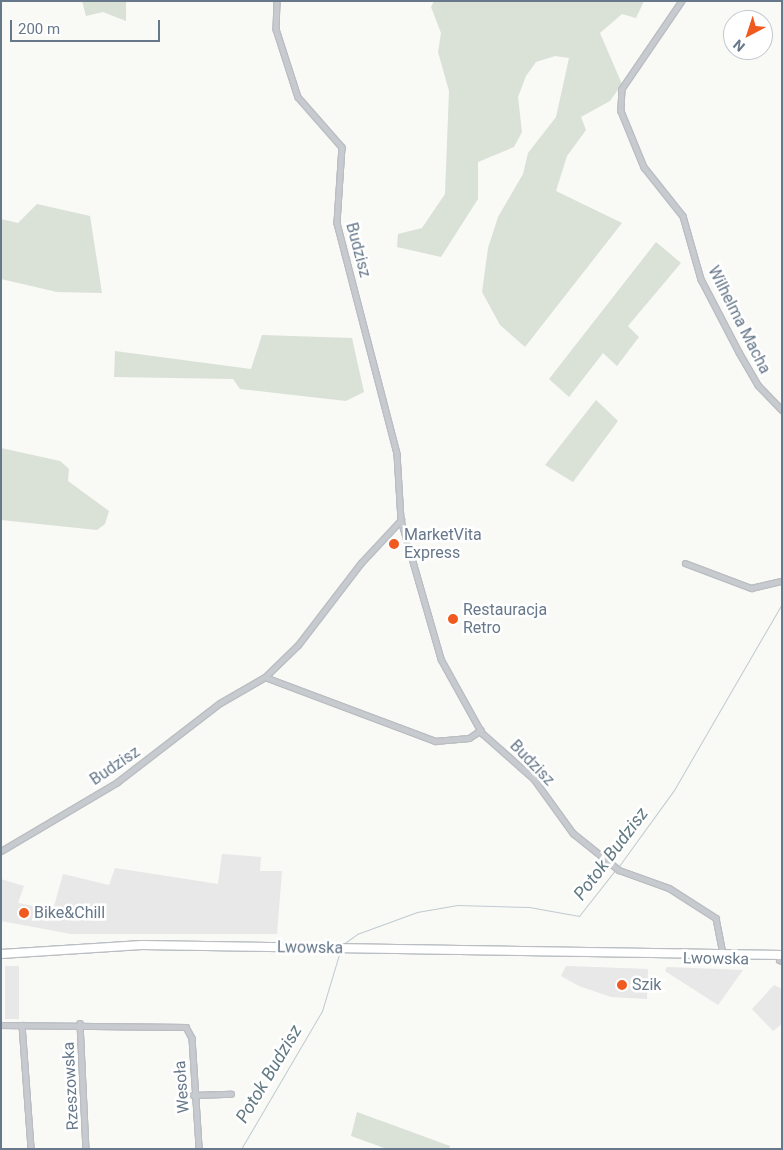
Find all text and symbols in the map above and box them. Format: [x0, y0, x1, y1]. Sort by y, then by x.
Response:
scale bar [12, 10, 162, 42]
north arrow [723, 10, 773, 60]
text: 200 m [18, 20, 60, 38]
text: N [730, 36, 748, 55]
street label: Budzisz [342, 221, 374, 279]
street label: Wilhelma Macha [704, 263, 774, 377]
place label: MarketVita Express [404, 525, 482, 563]
marker: MarketVita Express [388, 538, 400, 550]
place label: Restauracja Retro [463, 600, 547, 638]
marker: Restauracja Retro [447, 613, 459, 625]
street label: Budzisz [506, 736, 558, 790]
street label: Budzisz [86, 742, 144, 790]
water label: Potok Budzisz [569, 803, 653, 905]
place label: Bike&Chill [34, 903, 105, 923]
marker: Bike&Chill [18, 907, 30, 919]
street label: Lwowska [277, 938, 343, 958]
street label: Lwowska [683, 949, 749, 969]
place label: Szik [632, 975, 661, 995]
marker: Szik [616, 979, 628, 991]
water label: Potok Budzisz [231, 1021, 307, 1127]
street label: Rzeszowska [59, 1041, 83, 1131]
street label: Wesoła [171, 1060, 193, 1114]

